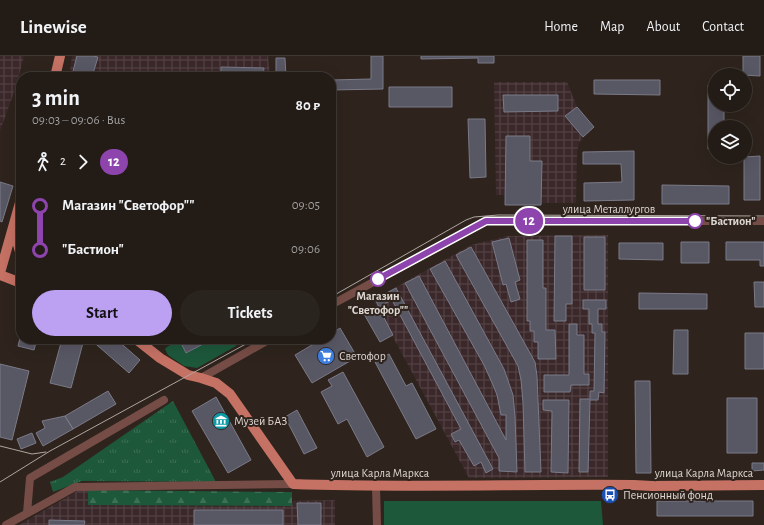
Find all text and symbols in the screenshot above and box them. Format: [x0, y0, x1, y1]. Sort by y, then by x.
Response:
text: Linewise [20, 18, 87, 37]
text: Home [544, 20, 578, 34]
text: Map [600, 20, 624, 34]
text: About [646, 20, 680, 34]
text: Contact [702, 20, 744, 34]
map controls [708, 68, 752, 164]
button: locate [708, 68, 752, 112]
text: 3 min [32, 87, 80, 109]
text: 80 ₽ [296, 98, 320, 113]
text: 09:03 – 09:06 · Bus [32, 114, 125, 127]
button: layers [708, 120, 752, 164]
icon: walk [32, 151, 54, 173]
icon: forward [72, 151, 94, 173]
text: 2 [60, 155, 66, 168]
text: 12 [108, 155, 120, 169]
text: Магазин "Светофор"" [62, 198, 194, 213]
text: 09:05 [292, 199, 320, 212]
street label: улица Металлургов [562, 203, 656, 216]
line badge: 12 [511, 208, 547, 234]
marker: "Бастион" [687, 213, 703, 229]
text: 12 [523, 214, 535, 228]
place label: "Бастион" [706, 215, 756, 227]
text: "Бастион" [62, 242, 124, 257]
text: 09:06 [291, 243, 320, 256]
marker: Магазин "Светофор"" [370, 271, 386, 287]
button: Start [32, 290, 172, 336]
button: Tickets [180, 290, 320, 336]
place label: Магазин "Светофор"" [348, 290, 408, 316]
supermarket icon: Светофор [316, 346, 336, 366]
place label: Светофор [339, 350, 386, 362]
museum icon: Музей БАЗ [211, 411, 231, 431]
place label: Музей БАЗ [234, 415, 287, 428]
street label: улица Карла Маркса [330, 467, 430, 480]
street label: улица Карла Маркса [654, 467, 754, 480]
bus stop icon: Пенсионный фонд [600, 485, 620, 505]
place label: Пенсионный фонд [623, 489, 713, 501]

